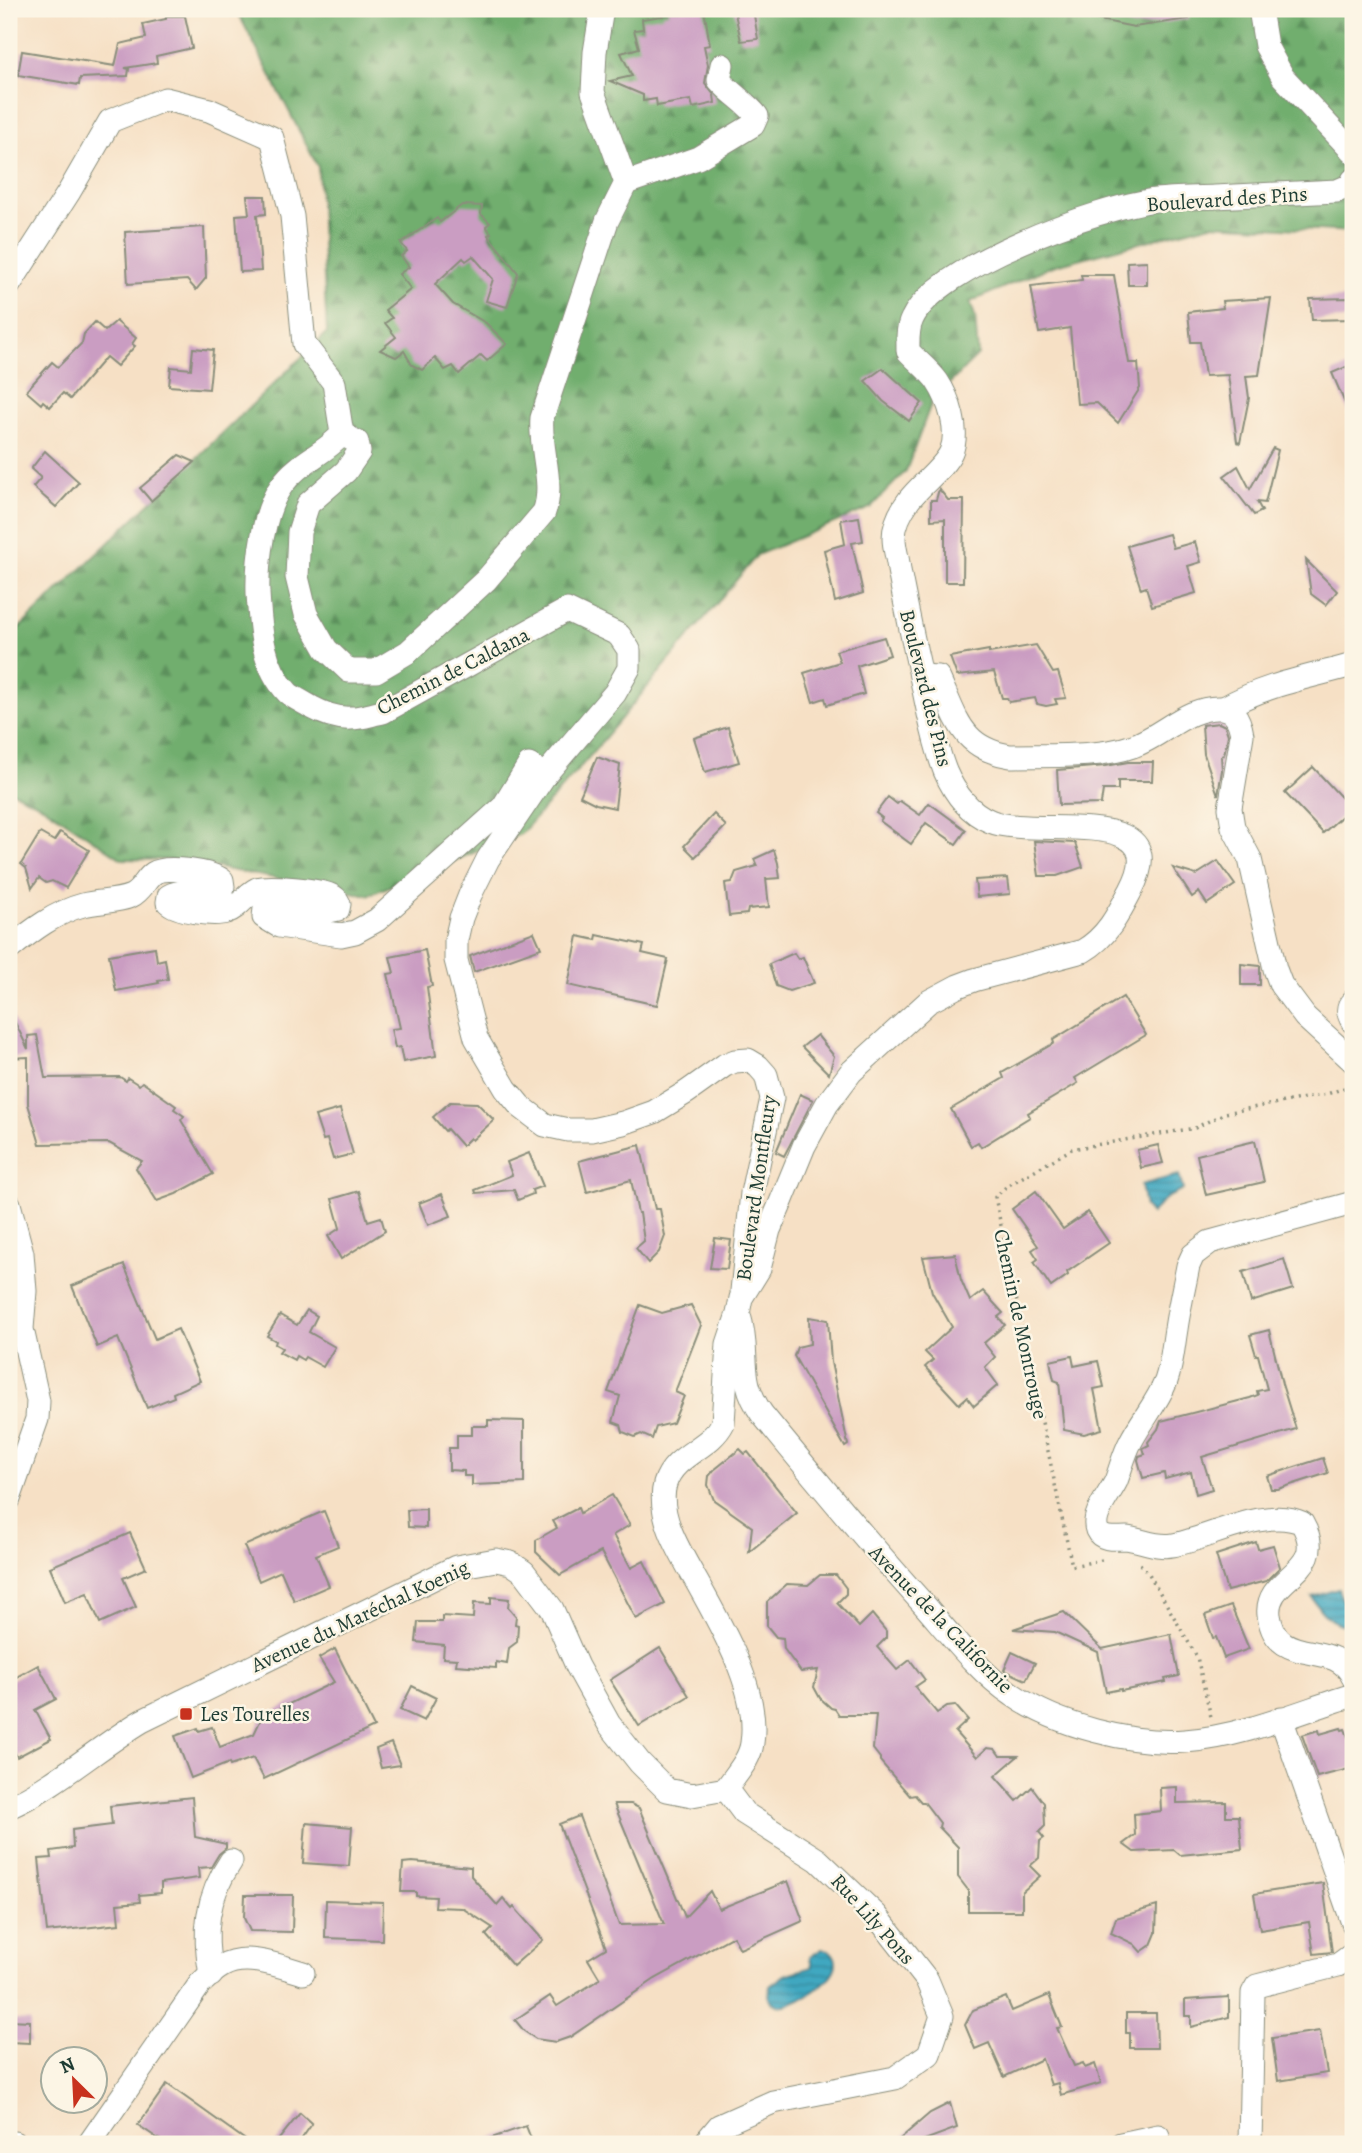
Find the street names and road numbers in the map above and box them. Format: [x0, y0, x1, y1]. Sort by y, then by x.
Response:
street label: Boulevard des Pins [1146, 179, 1308, 219]
street label: Boulevard des Pins [893, 606, 959, 770]
street label: Chemin de Caldana [372, 620, 534, 722]
street label: Boulevard Montfleury [729, 1093, 783, 1283]
street label: Chemin de Montrouge [987, 1226, 1055, 1422]
street label: Avenue de la Californie [862, 1538, 1019, 1699]
street label: Avenue du Maréchal Koenig [245, 1553, 474, 1679]
street label: Rue Lily Pons [825, 1867, 921, 1971]

